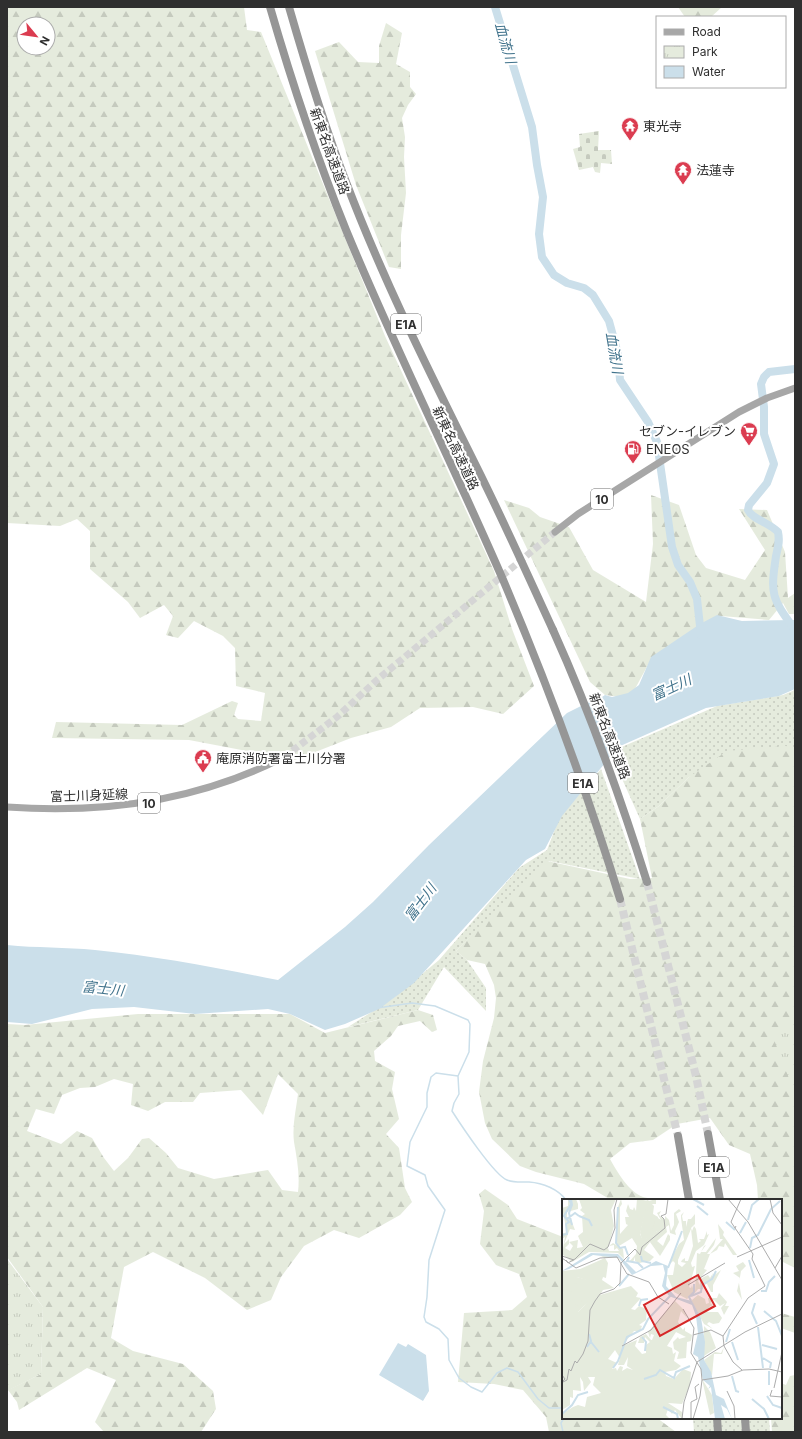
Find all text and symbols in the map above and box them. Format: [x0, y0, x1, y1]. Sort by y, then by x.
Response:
north arrow [16, 16, 56, 56]
legend [656, 16, 786, 88]
water label: 血流川 [492, 20, 521, 67]
text: Road [692, 24, 721, 39]
text: N [37, 34, 53, 48]
text: Park [692, 44, 718, 59]
text: Water [692, 64, 726, 79]
street label: 新東名高速道路 [307, 106, 353, 196]
temple icon: 東光寺 [620, 116, 640, 141]
place label: 東光寺 [643, 118, 682, 134]
temple icon: 法蓮寺 [673, 160, 693, 185]
place label: 法蓮寺 [696, 162, 735, 178]
road number: E1A [391, 314, 421, 334]
water label: 血流川 [603, 331, 627, 377]
street label: 新東名高速道路 [430, 403, 482, 493]
supermarket icon: セブン-イレブン [739, 421, 759, 446]
place label: セブン-イレブン [639, 423, 736, 439]
fuel station icon: ENEOS [623, 439, 643, 464]
place label: ENEOS [646, 441, 690, 457]
road number: 10 [591, 489, 613, 509]
water label: 富士川 [648, 670, 695, 704]
street label: 新東名高速道路 [586, 691, 634, 781]
public building icon: 庵原消防署富士川分署 [193, 748, 213, 773]
place label: 庵原消防署富士川分署 [216, 750, 346, 766]
road number: E1A [568, 773, 598, 793]
street label: 富士川身延線 [50, 786, 128, 804]
road number: 10 [138, 793, 160, 813]
water label: 富士川 [401, 879, 441, 924]
water label: 富士川 [81, 977, 127, 999]
road number: E1A [699, 1157, 729, 1177]
inset map [562, 1199, 782, 1419]

